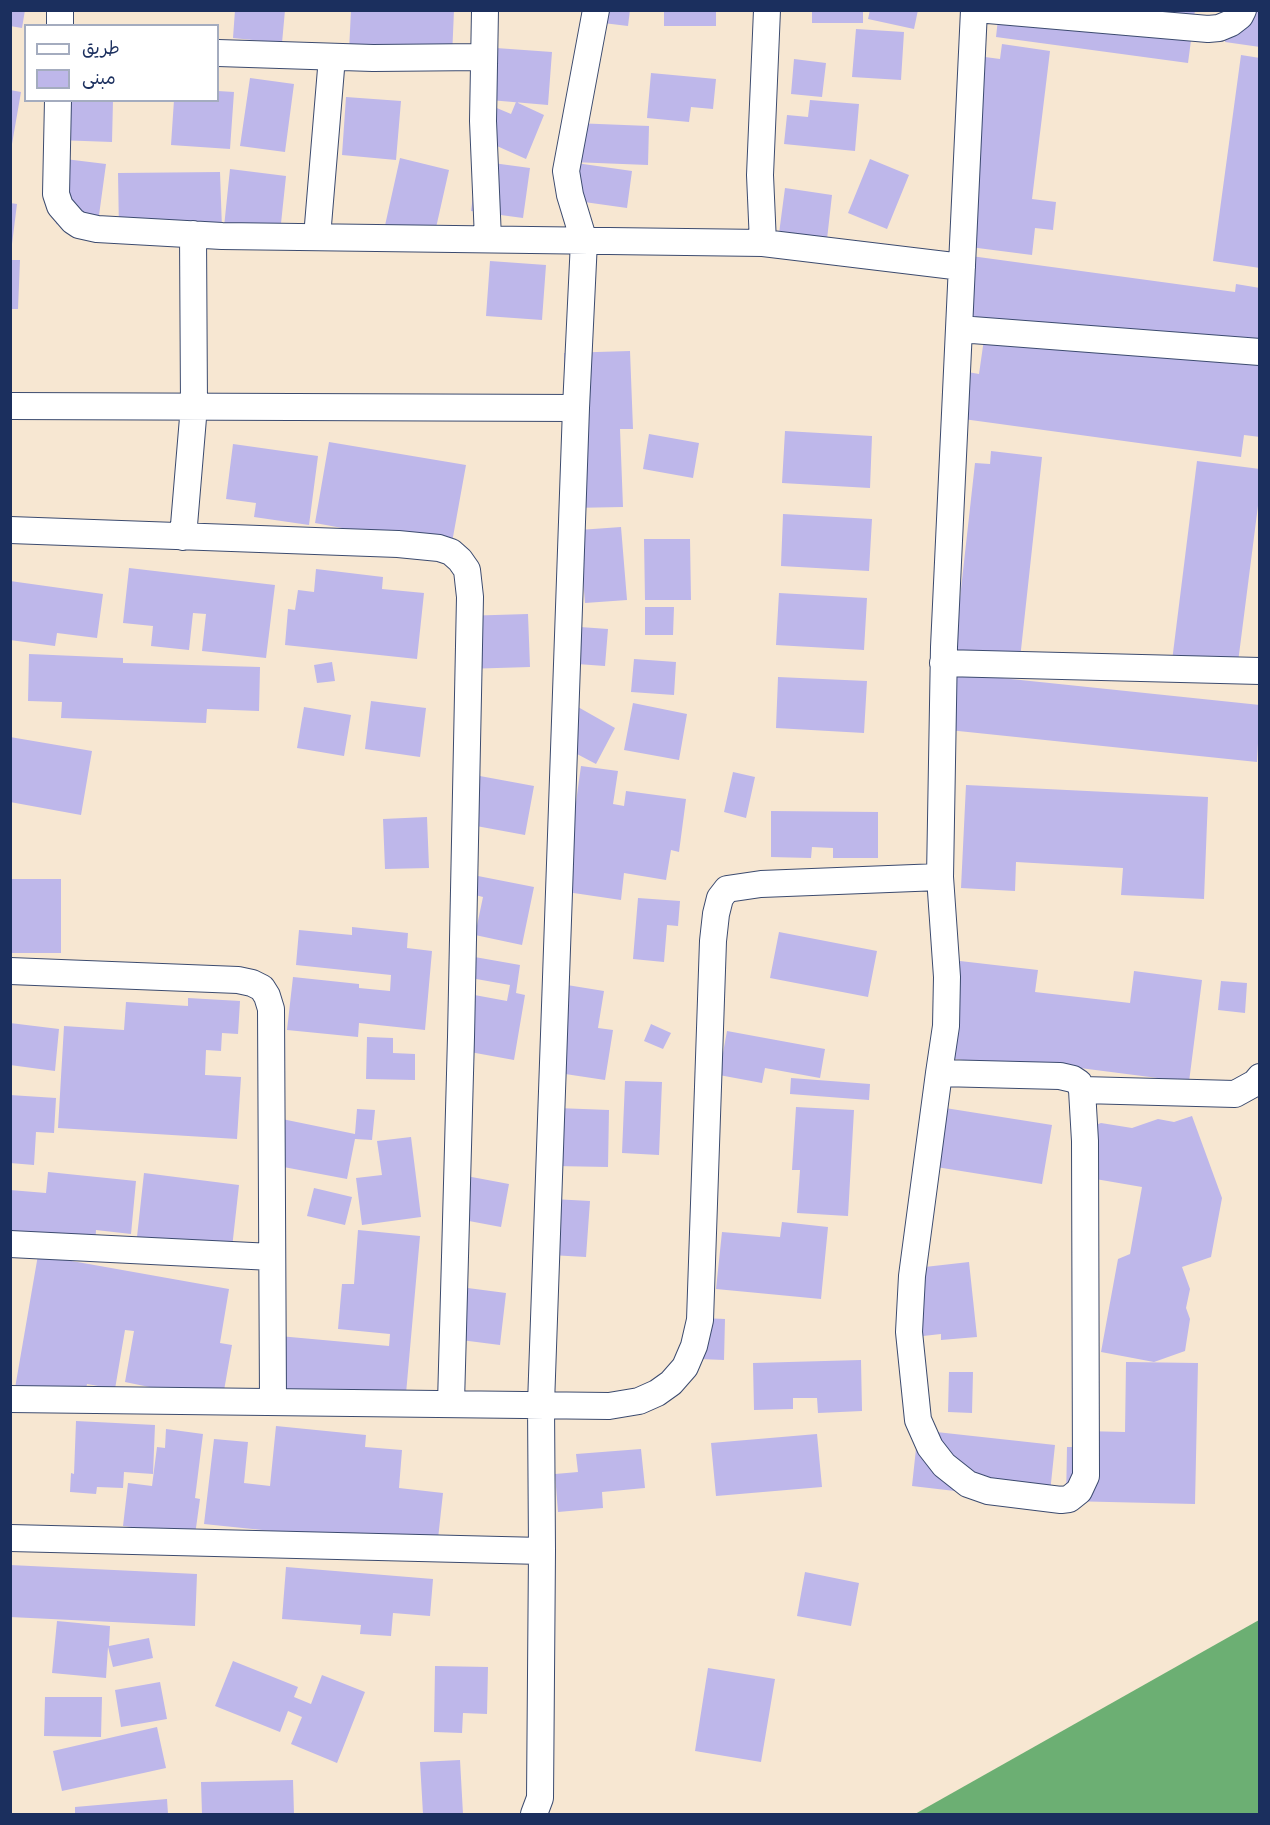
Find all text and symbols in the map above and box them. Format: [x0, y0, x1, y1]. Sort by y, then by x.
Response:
legend [24, 24, 219, 102]
text: طريق [82, 40, 120, 61]
text: مبنى [82, 70, 116, 91]

